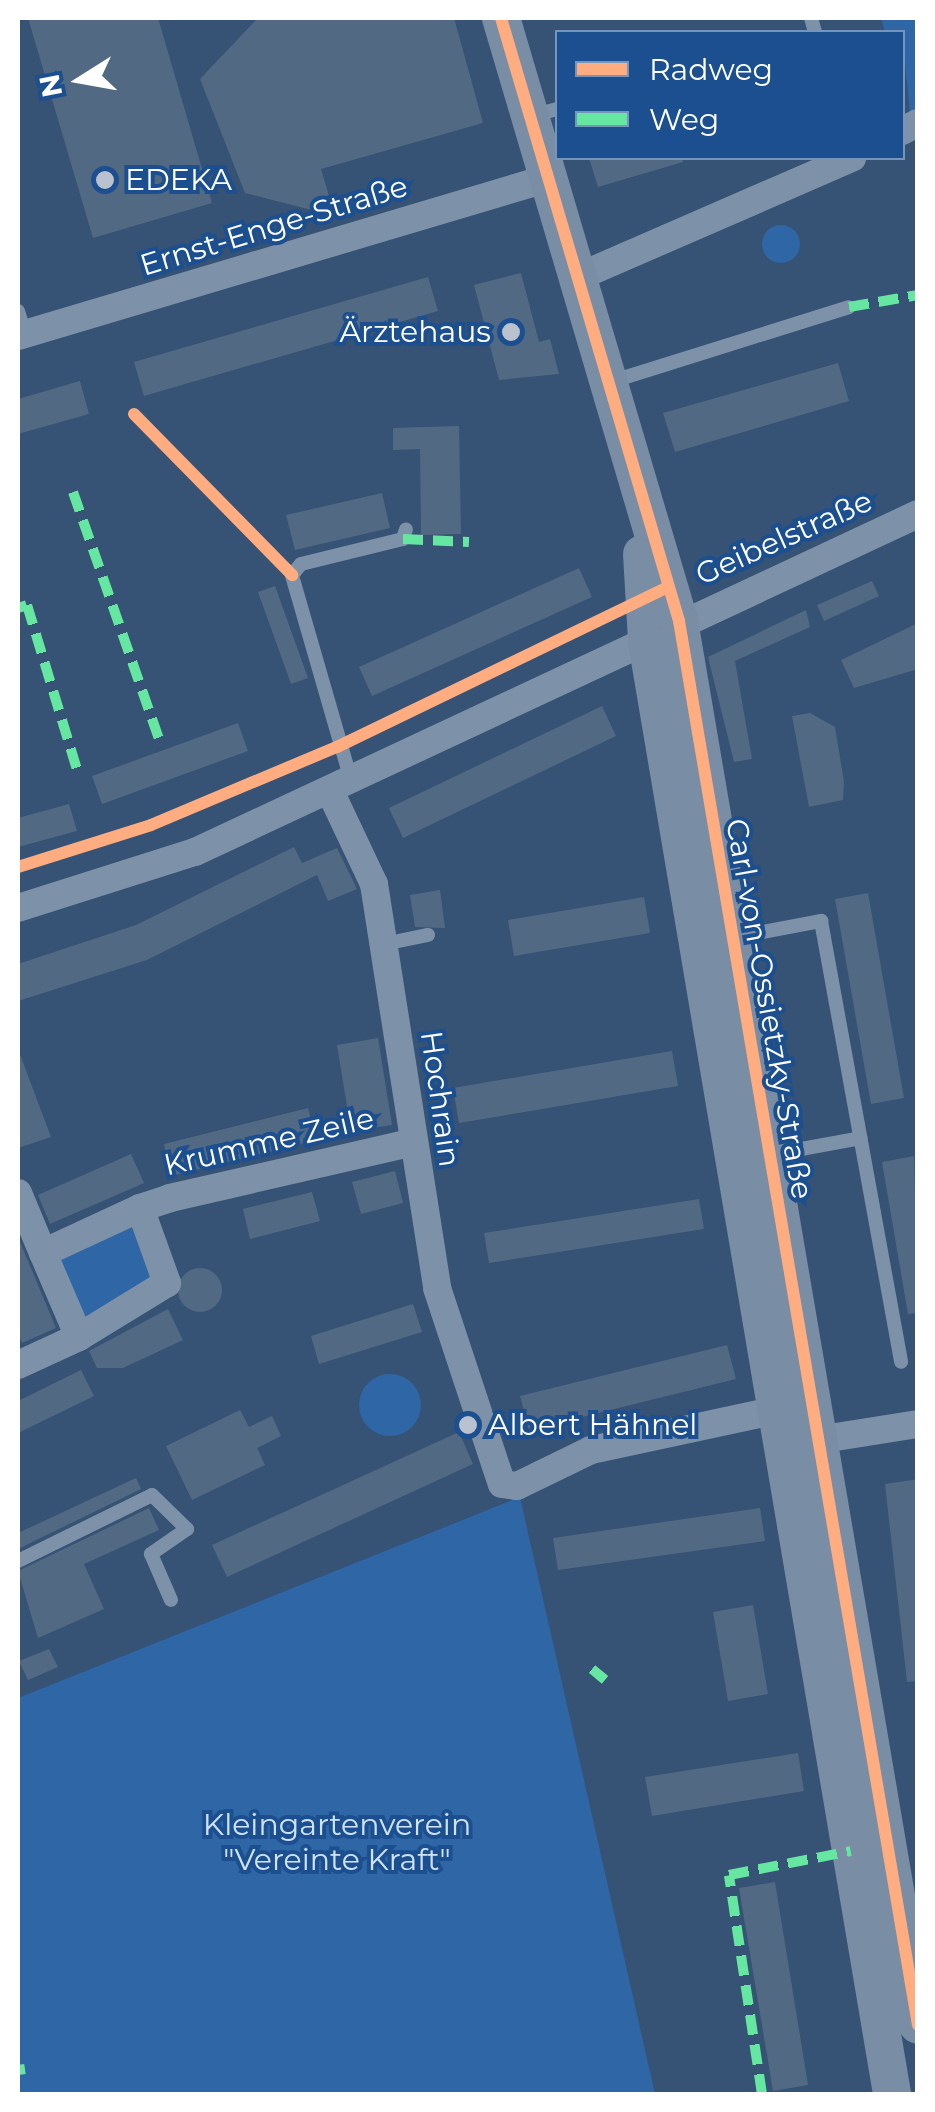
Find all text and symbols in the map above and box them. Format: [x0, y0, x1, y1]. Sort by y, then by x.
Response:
north arrow [30, 30, 130, 130]
legend [555, 30, 905, 160]
text: Radweg [649, 51, 773, 88]
text: N [32, 71, 69, 100]
text: Weg [649, 101, 719, 138]
place label: EDEKA [125, 162, 232, 198]
street label: Ernst-Enge-Straße [136, 168, 412, 284]
marker: EDEKA [94, 169, 116, 191]
place label: Ärztehaus [340, 314, 491, 350]
marker: Ärztehaus [500, 321, 522, 343]
street label: Geibelstraße [690, 483, 878, 593]
street label: Carl-von-Ossietzky-Straße [718, 816, 820, 1202]
street label: Hochrain [413, 1029, 467, 1169]
street label: Krumme Zeile [161, 1100, 377, 1184]
place label: Albert Hähnel [488, 1407, 697, 1443]
marker: Albert Hähnel [457, 1414, 479, 1436]
park label: Kleingartenverein "Vereinte Kraft" [203, 1807, 471, 1878]

